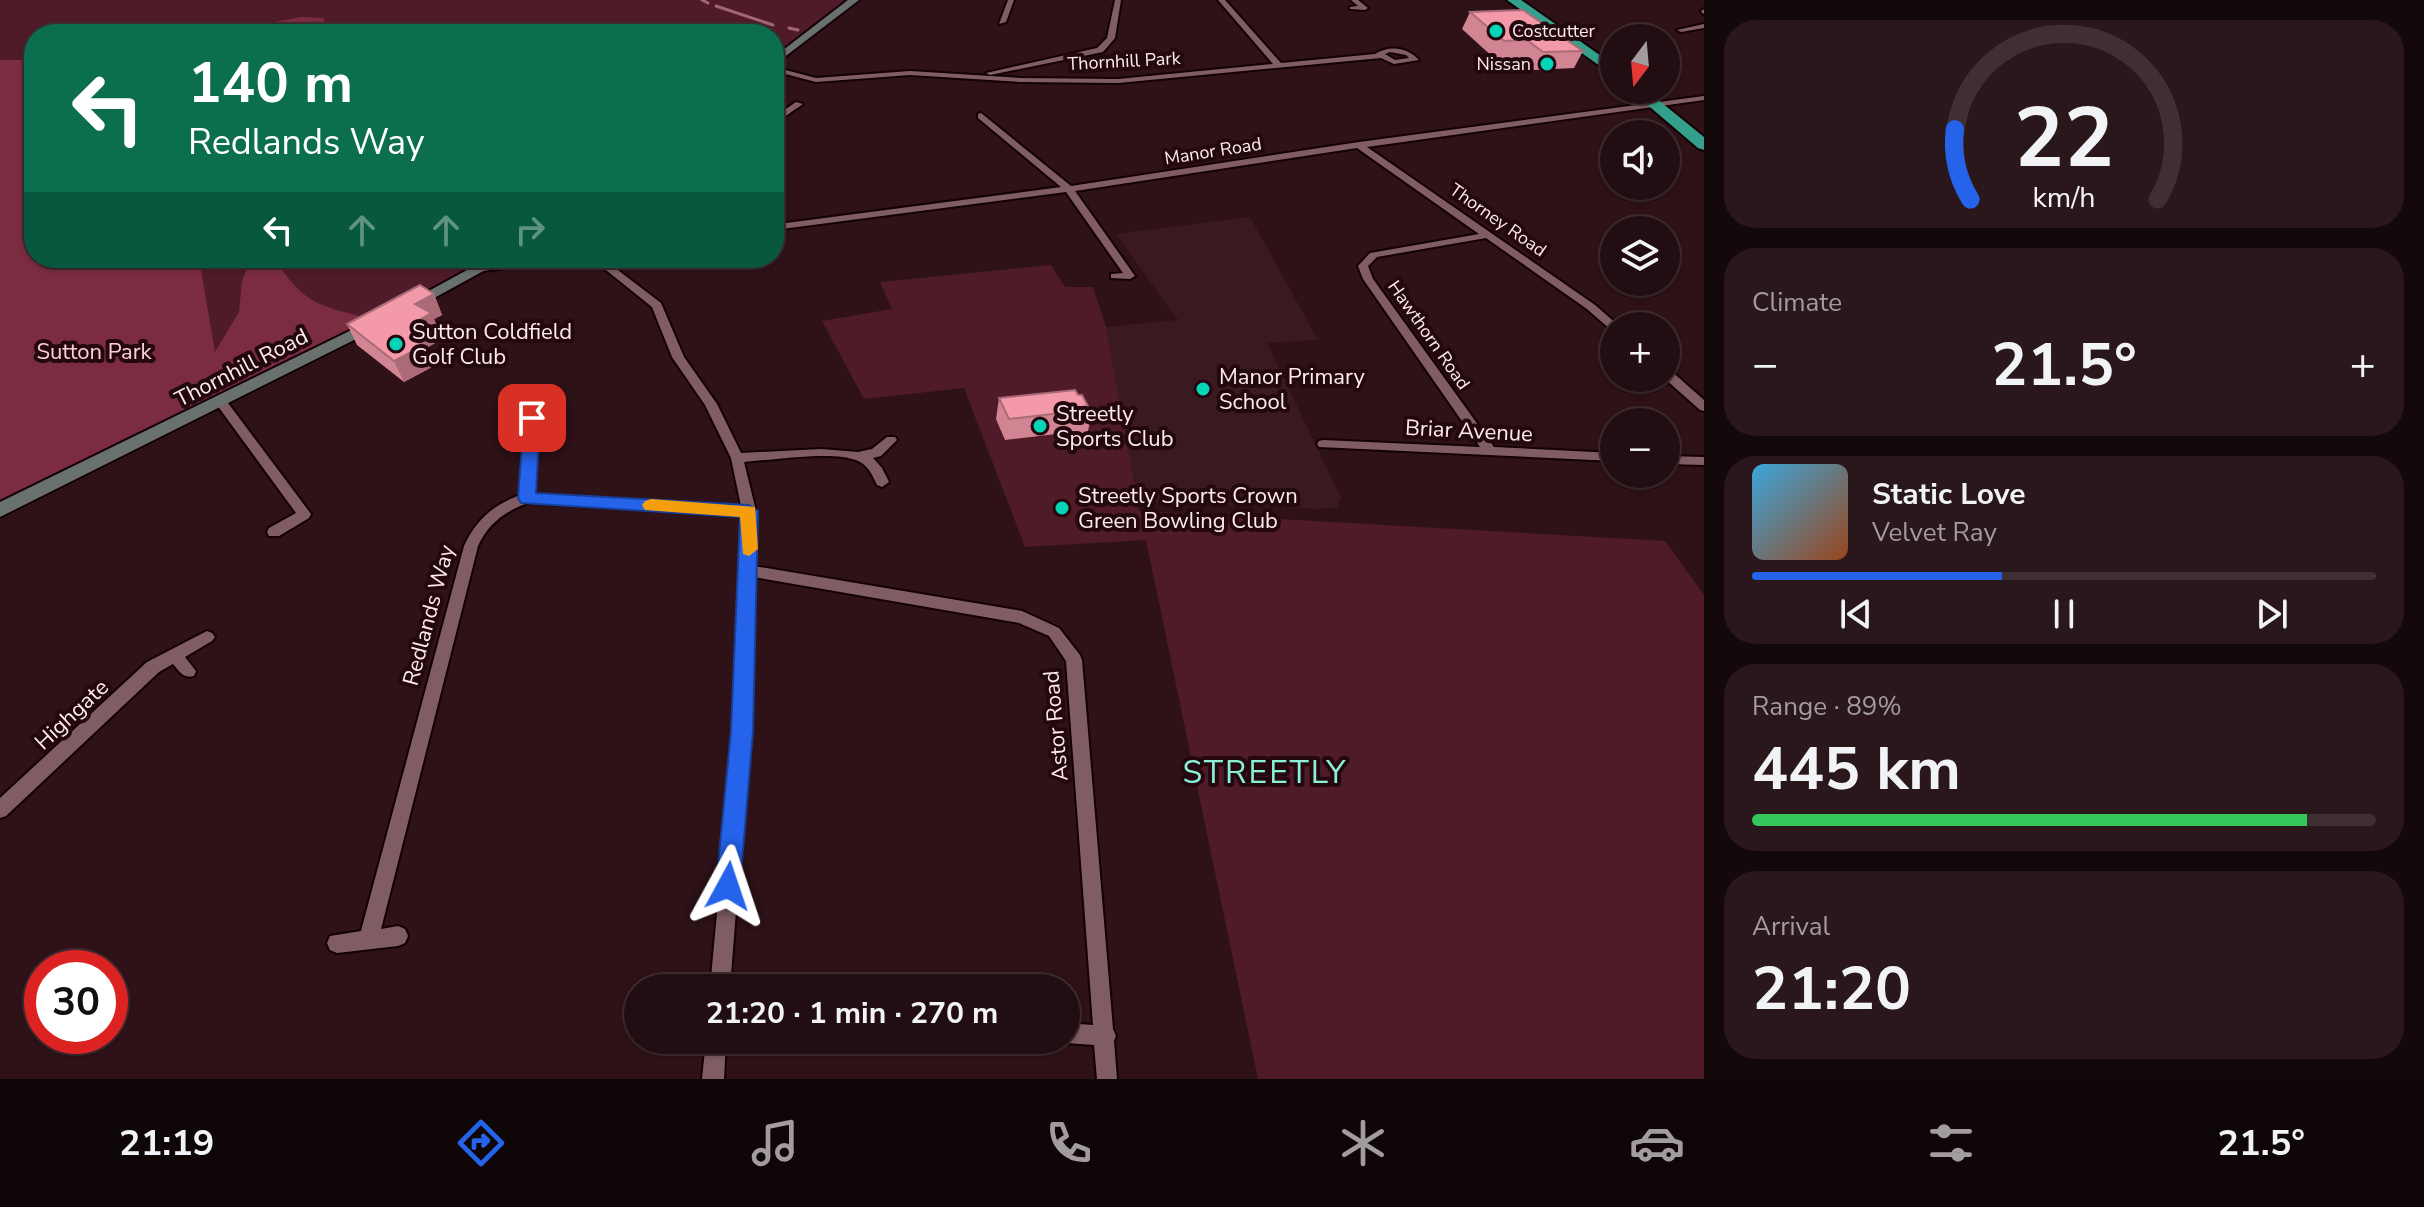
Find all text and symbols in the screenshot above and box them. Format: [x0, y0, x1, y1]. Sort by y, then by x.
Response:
place label: Costcutter [1512, 19, 1596, 43]
marker: Costcutter [1487, 22, 1505, 40]
north arrow [1600, 24, 1680, 104]
map controls [1600, 24, 1680, 488]
text: 140 m [188, 45, 353, 122]
street label: Thornhill Park [1067, 46, 1182, 76]
place label: Nissan [1476, 52, 1531, 76]
marker: Nissan [1538, 55, 1556, 73]
icon: left [56, 56, 160, 160]
text: 22 [2014, 82, 2114, 195]
text: Redlands Way [188, 118, 425, 167]
button: sound [1600, 120, 1680, 200]
street label: Manor Road [1163, 131, 1263, 171]
street label: Thorney Road [1445, 178, 1551, 262]
text: km/h [2033, 178, 2095, 217]
icon: left [256, 208, 300, 252]
icon: ahead [340, 208, 384, 252]
icon: ahead [424, 208, 468, 252]
icon: right [508, 208, 552, 252]
button: layers [1600, 216, 1680, 296]
street label: Hawthorn Road [1382, 276, 1476, 394]
text: Climate [1752, 285, 1842, 320]
button: + [1600, 312, 1680, 392]
place label: Sutton Coldfield Golf Club [412, 317, 572, 372]
street label: Thornhill Road [170, 321, 313, 414]
text: 21.5° [1991, 324, 2137, 406]
marker: Sutton Coldfield Golf Club [387, 335, 405, 353]
text: − [1752, 335, 1778, 395]
text: + [2350, 335, 2376, 395]
park label: Sutton Park [36, 337, 153, 367]
place label: Manor Primary School [1219, 362, 1365, 417]
marker: Manor Primary School [1194, 380, 1212, 398]
pin [498, 384, 566, 452]
icon: arrive [510, 396, 554, 440]
place label: Streetly Sports Club [1056, 399, 1173, 454]
button: − [1600, 408, 1680, 488]
street label: Briar Avenue [1404, 413, 1534, 449]
marker: Streetly Sports Club [1031, 417, 1049, 435]
text: Static Love [1872, 474, 2026, 515]
place label: Streetly Sports Crown Green Bowling Club [1078, 481, 1298, 536]
marker: Streetly Sports Crown Green Bowling Club [1053, 499, 1071, 517]
text: Velvet Ray [1872, 515, 1997, 550]
street label: Redlands Way [396, 541, 462, 689]
icon: previous [1834, 592, 1878, 636]
icon: pause [2042, 592, 2086, 636]
icon: next [2250, 592, 2294, 636]
street label: Astor Road [1036, 669, 1076, 782]
street label: Highgate [28, 673, 115, 757]
text: Range · 89% [1752, 689, 1902, 724]
text: 445 km [1752, 728, 1961, 810]
district label: STREETLY [1183, 751, 1347, 794]
position arrow [686, 844, 770, 928]
text: Arrival [1752, 909, 1830, 944]
text: 21:20 [1752, 948, 1911, 1030]
speed limit sign: 30 [24, 950, 128, 1054]
text: 21:20 · 1 min · 270 m [706, 993, 998, 1034]
icon: directions [453, 1115, 509, 1171]
icon: music [747, 1115, 803, 1171]
icon: phone [1041, 1115, 1097, 1171]
icon: climate [1335, 1115, 1391, 1171]
icon: car [1629, 1115, 1685, 1171]
icon: filters [1923, 1115, 1979, 1171]
text: 21:19 [119, 1119, 214, 1168]
text: 21.5° [2218, 1119, 2305, 1168]

